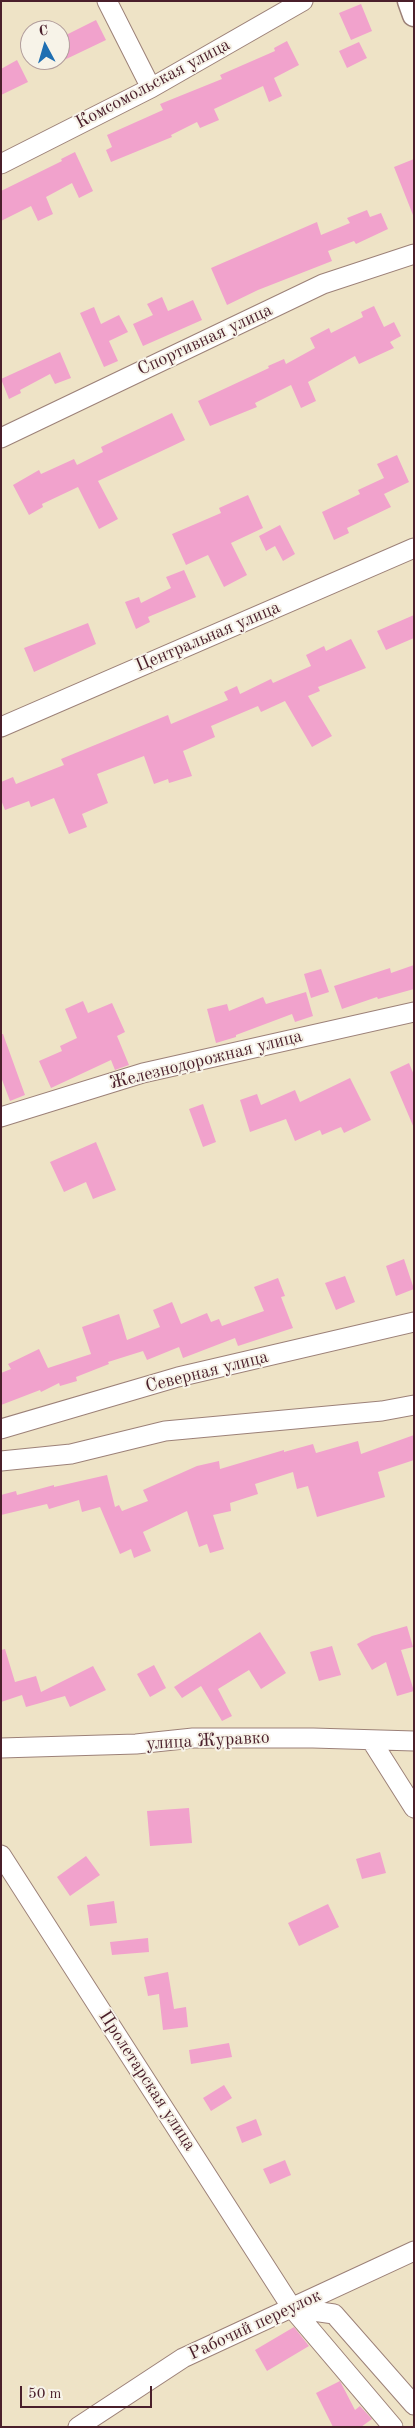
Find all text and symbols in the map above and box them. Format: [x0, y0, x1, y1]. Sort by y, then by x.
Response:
north arrow [20, 20, 70, 70]
text: С [38, 24, 49, 39]
street label: Комсомольская улица [72, 34, 234, 134]
street label: Спортивная улица [134, 299, 276, 381]
street label: Центральная улица [132, 597, 284, 677]
street label: Железнодорожная улица [107, 1026, 305, 1094]
street label: Северная улица [143, 1346, 271, 1398]
street label: улица Журавко [146, 1727, 270, 1755]
street label: Пролетарская улица [94, 2007, 200, 2155]
street label: Рабочий переулок [185, 2285, 325, 2365]
scale bar [22, 2376, 155, 2408]
text: 50 m [28, 2387, 62, 2402]

